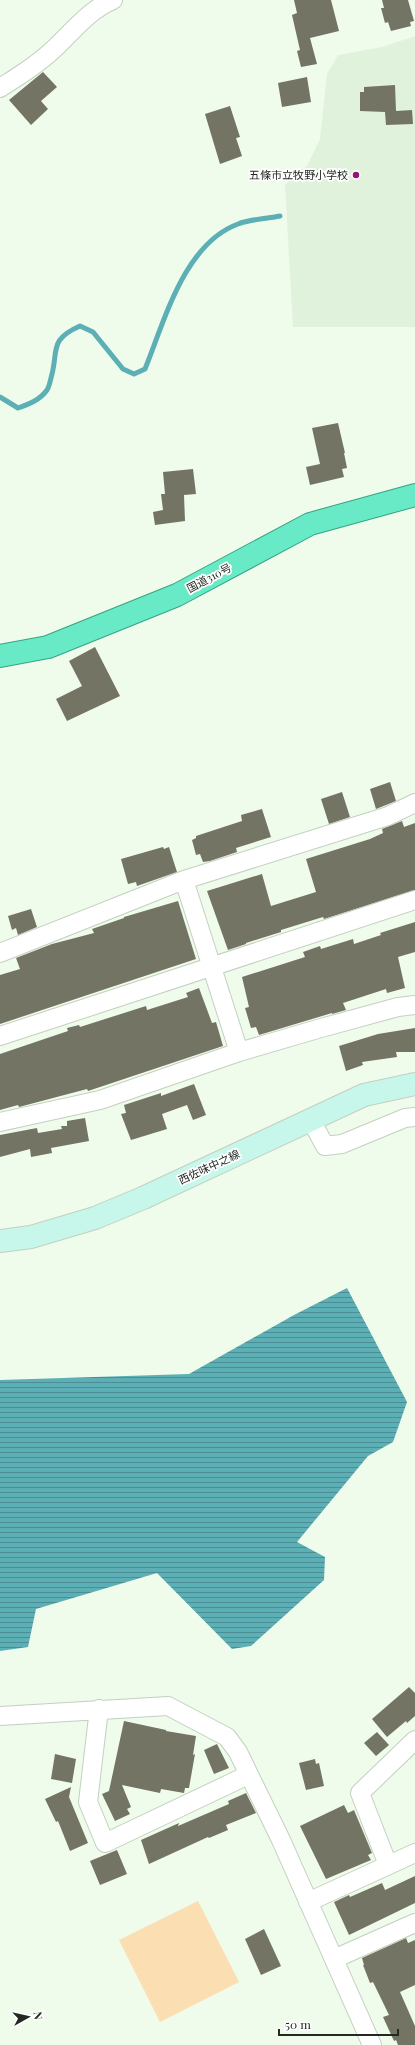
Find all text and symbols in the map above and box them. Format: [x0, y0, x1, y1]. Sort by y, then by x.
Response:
place label: 五條市立牧野小学校 [249, 167, 348, 182]
marker: 五條市立牧野小学校 [351, 170, 361, 180]
street label: 国道310号 [184, 560, 234, 596]
street label: 西佐味中之線 [176, 1146, 242, 1187]
north arrow [8, 1997, 48, 2037]
text: N [30, 2011, 46, 2021]
scale bar [279, 2011, 398, 2037]
text: 50 m [285, 2016, 311, 2032]

